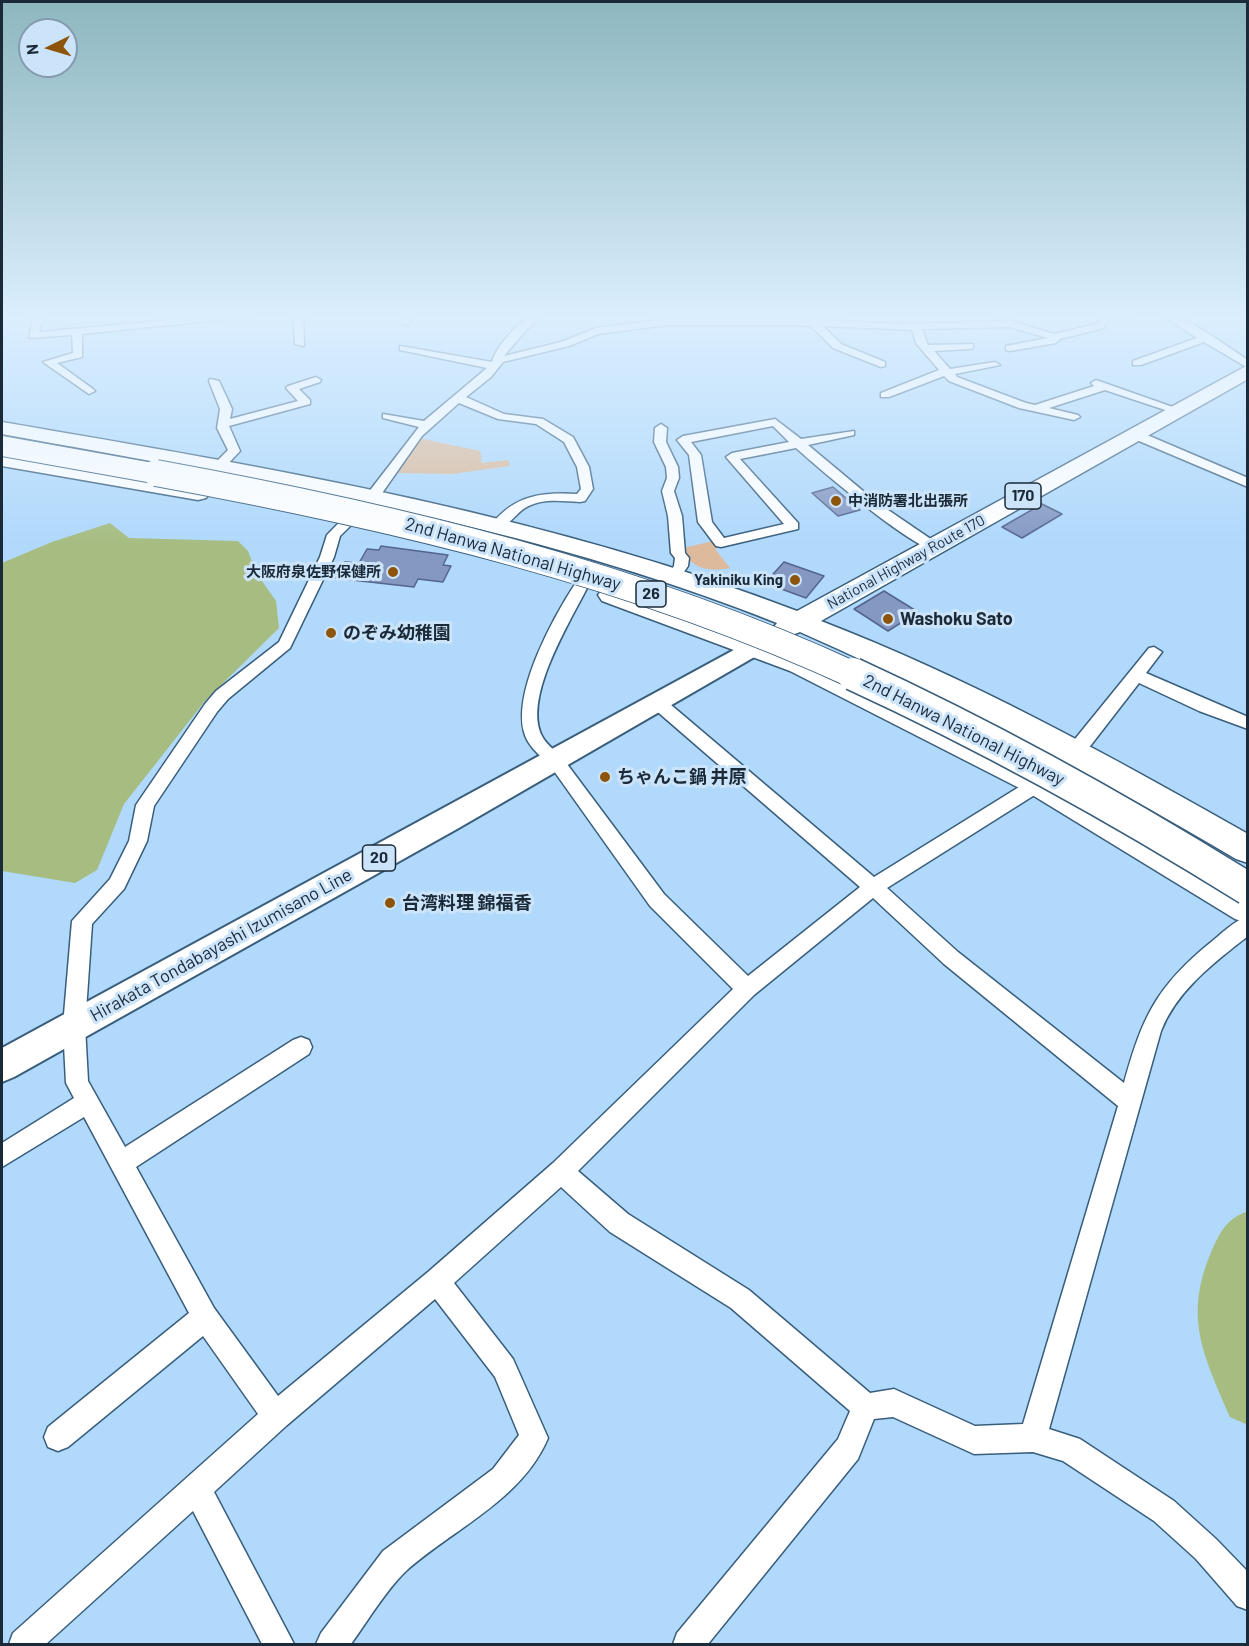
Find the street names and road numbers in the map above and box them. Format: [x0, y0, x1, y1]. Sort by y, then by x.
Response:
road number: 170 [1005, 483, 1041, 509]
street label: National Highway Route 170 [824, 511, 988, 613]
street label: 2nd Hanwa National Highway [403, 513, 623, 595]
road number: 26 [636, 581, 666, 607]
street label: 2nd Hanwa National Highway [860, 670, 1068, 790]
road number: 20 [362, 845, 395, 871]
street label: Hirakata Tondabayashi Izumisano Line [86, 864, 356, 1026]

